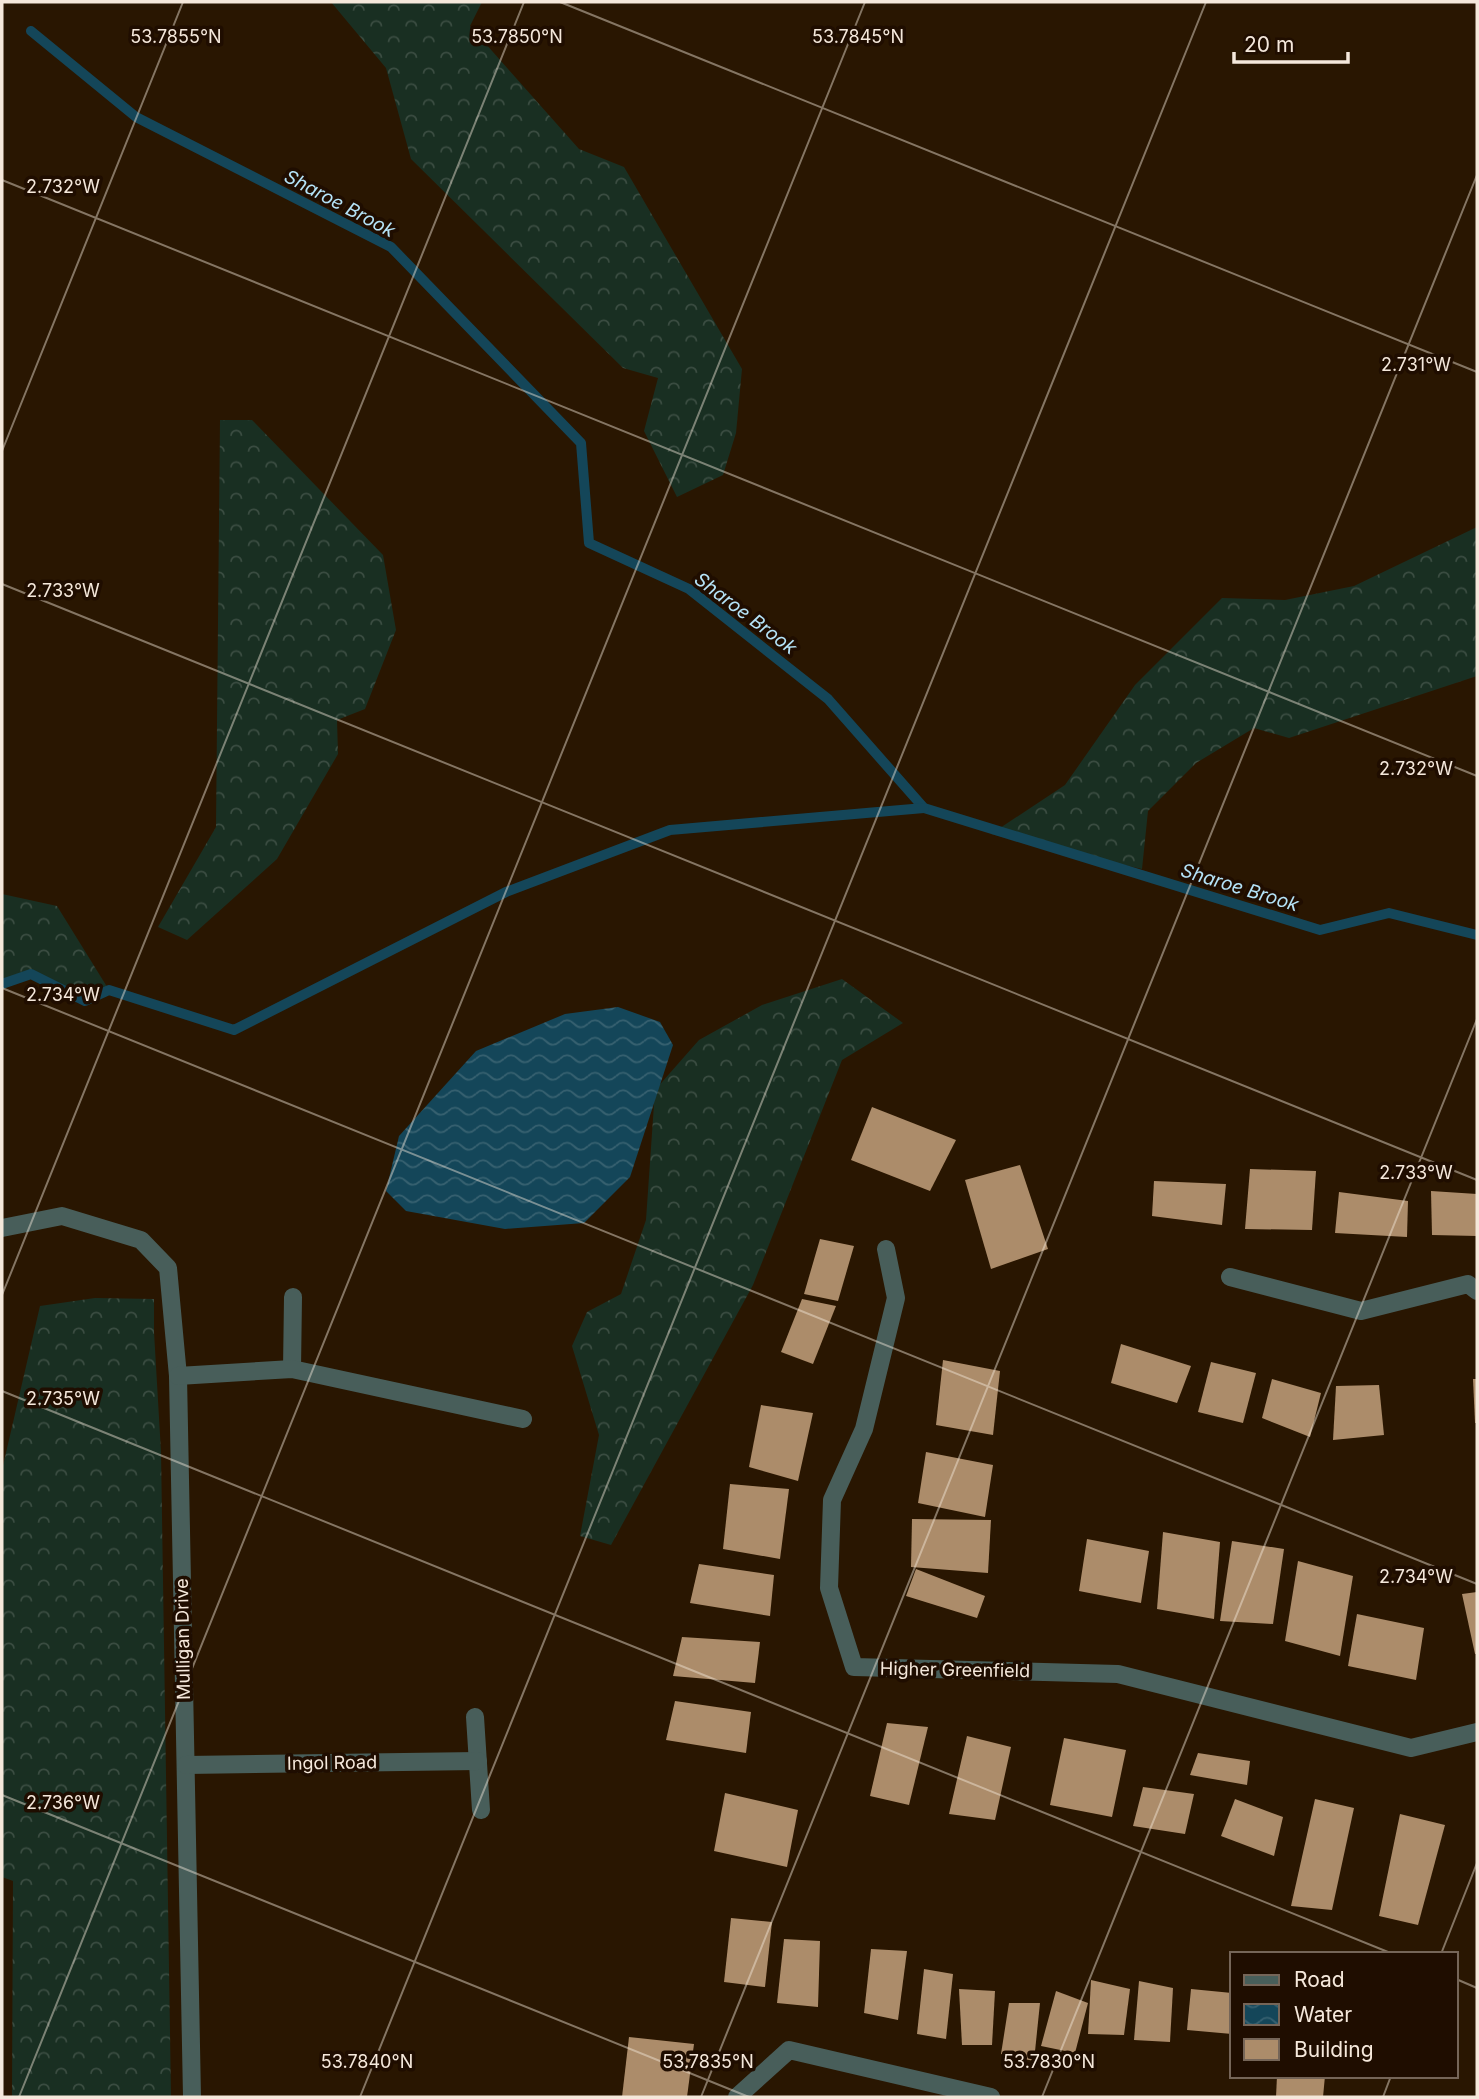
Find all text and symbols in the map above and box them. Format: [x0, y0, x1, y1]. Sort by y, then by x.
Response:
scale bar [1234, 21, 1348, 65]
text: 53.7855°N [130, 26, 222, 47]
text: 53.7850°N [471, 26, 563, 47]
text: 53.7845°N [812, 26, 904, 47]
text: 20 m [1244, 32, 1294, 57]
water label: Sharoe Brook [280, 165, 400, 243]
text: 2.732°W [26, 176, 100, 197]
text: 2.731°W [1381, 354, 1451, 375]
water label: Sharoe Brook [690, 567, 802, 660]
text: 2.733°W [26, 580, 100, 601]
text: 2.732°W [1379, 758, 1453, 779]
water label: Sharoe Brook [1178, 859, 1302, 916]
text: 2.734°W [26, 984, 100, 1005]
text: 2.733°W [1379, 1162, 1453, 1183]
text: 2.735°W [26, 1388, 100, 1409]
text: 2.734°W [1379, 1566, 1453, 1587]
street label: Mulligan Drive [171, 1578, 194, 1700]
street label: Higher Greenfield [880, 1658, 1030, 1681]
street label: Ingol Road [287, 1751, 377, 1774]
text: 2.736°W [26, 1792, 100, 1813]
legend [1230, 1952, 1458, 2078]
text: Road [1294, 1967, 1345, 1992]
text: Water [1294, 2002, 1352, 2027]
text: Building [1294, 2037, 1374, 2062]
text: 53.7840°N [321, 2051, 413, 2072]
text: 53.7835°N [662, 2051, 754, 2072]
text: 53.7830°N [1003, 2051, 1095, 2072]

